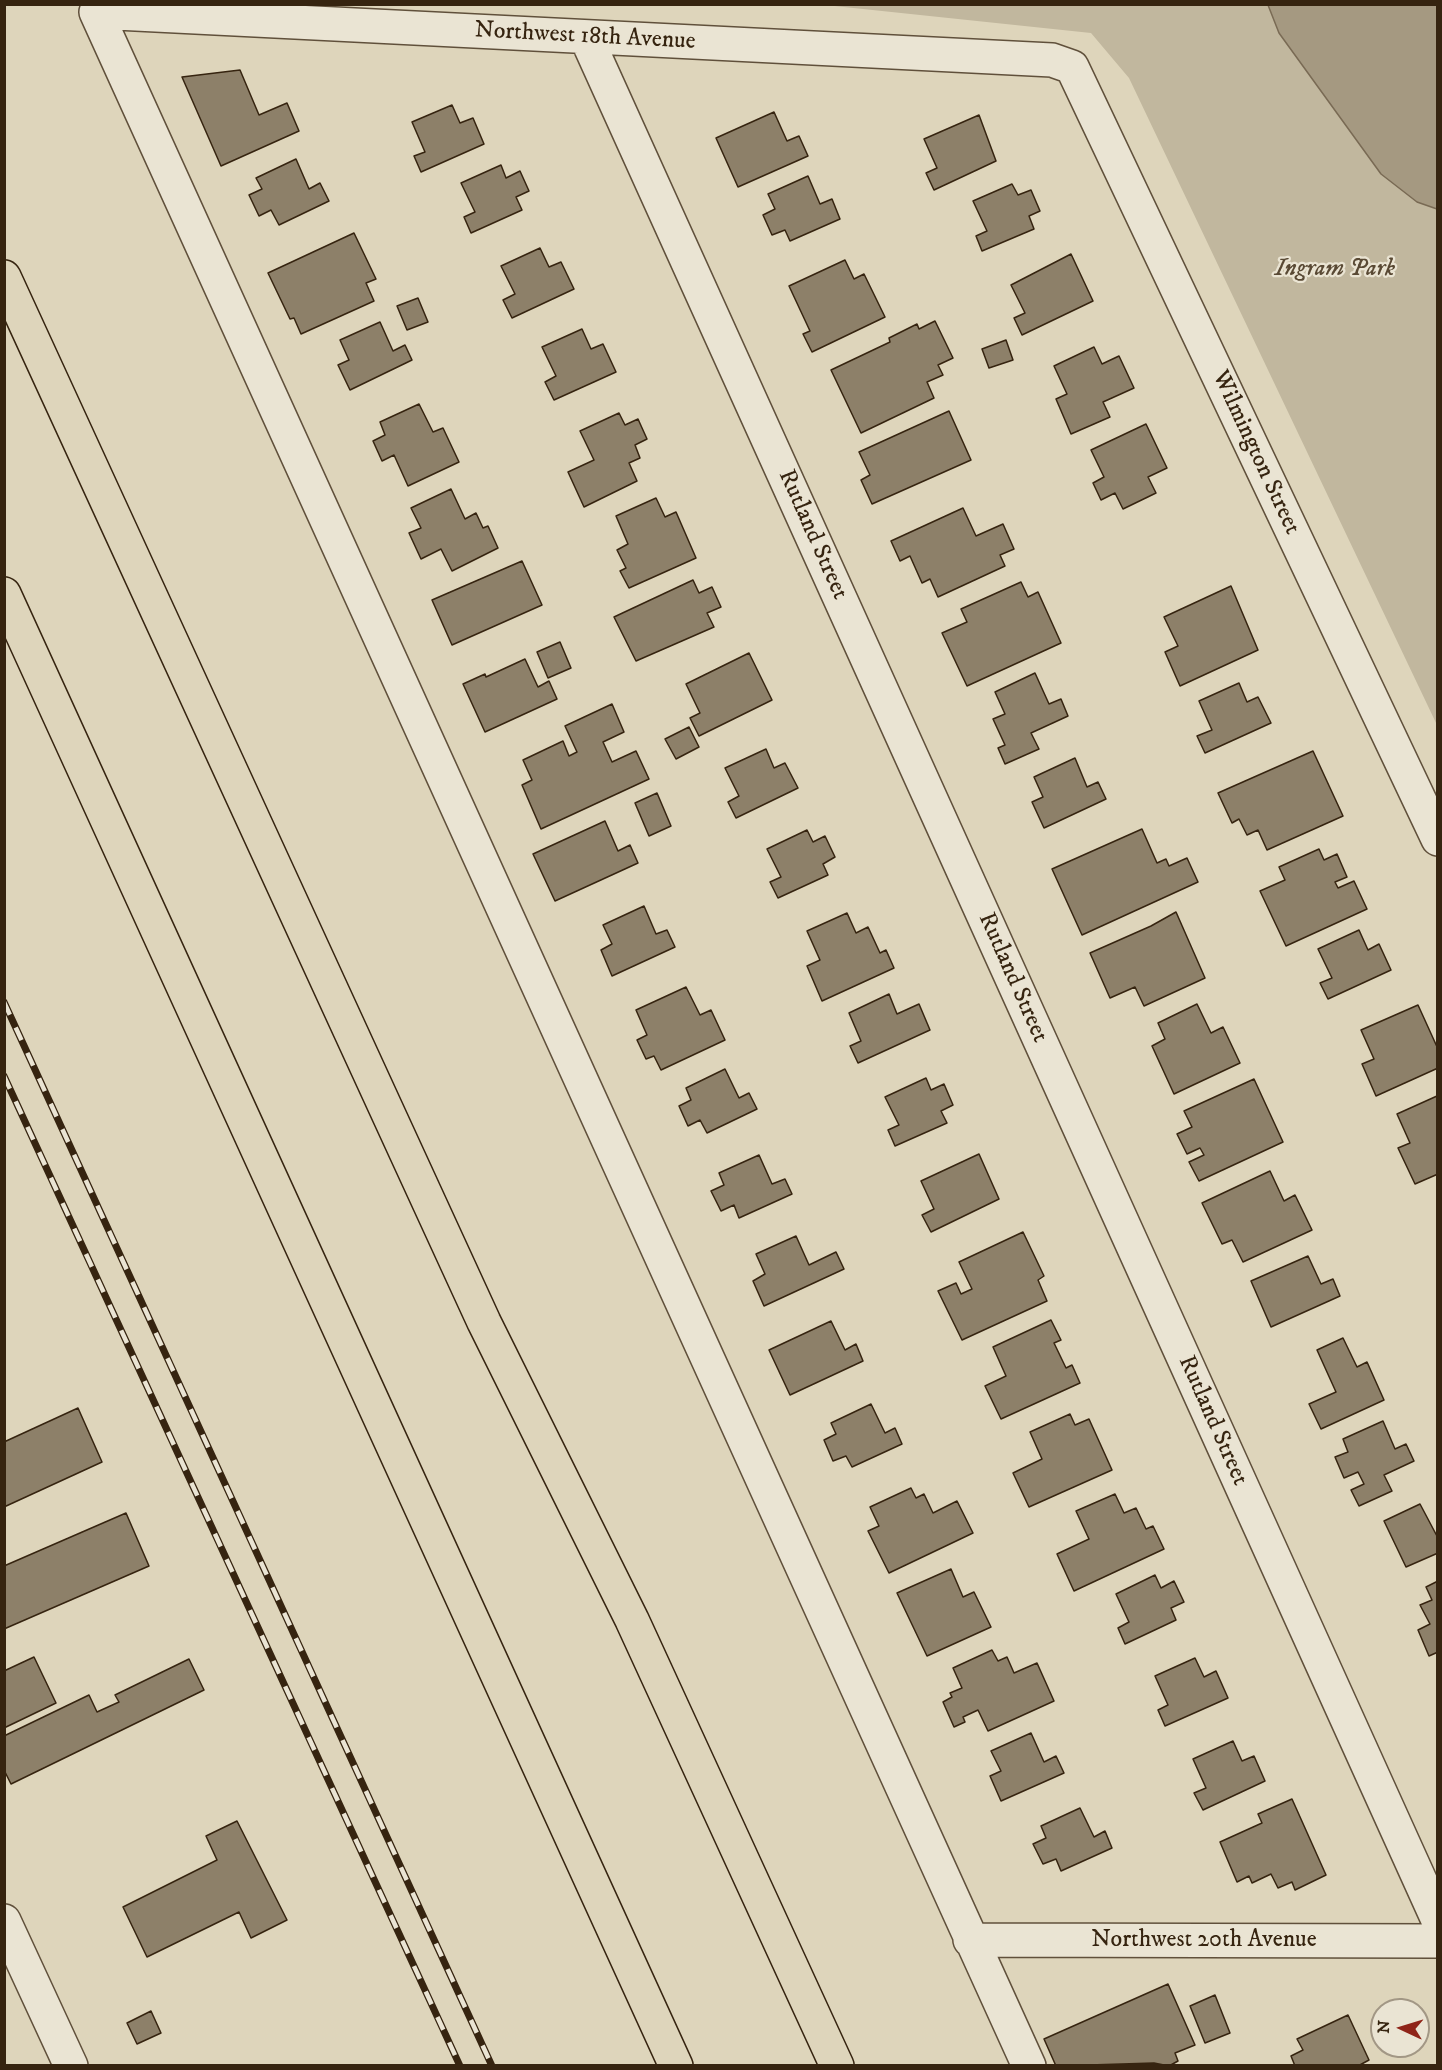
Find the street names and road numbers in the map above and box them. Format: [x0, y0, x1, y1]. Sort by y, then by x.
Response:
street label: Northwest 18th Avenue [474, 17, 696, 57]
street label: Wilmington Street [1204, 366, 1306, 540]
street label: Rutland Street [771, 466, 853, 604]
street label: Rutland Street [971, 909, 1053, 1047]
street label: Rutland Street [1171, 1352, 1253, 1490]
street label: Northwest 20th Avenue [1091, 1927, 1317, 1955]

